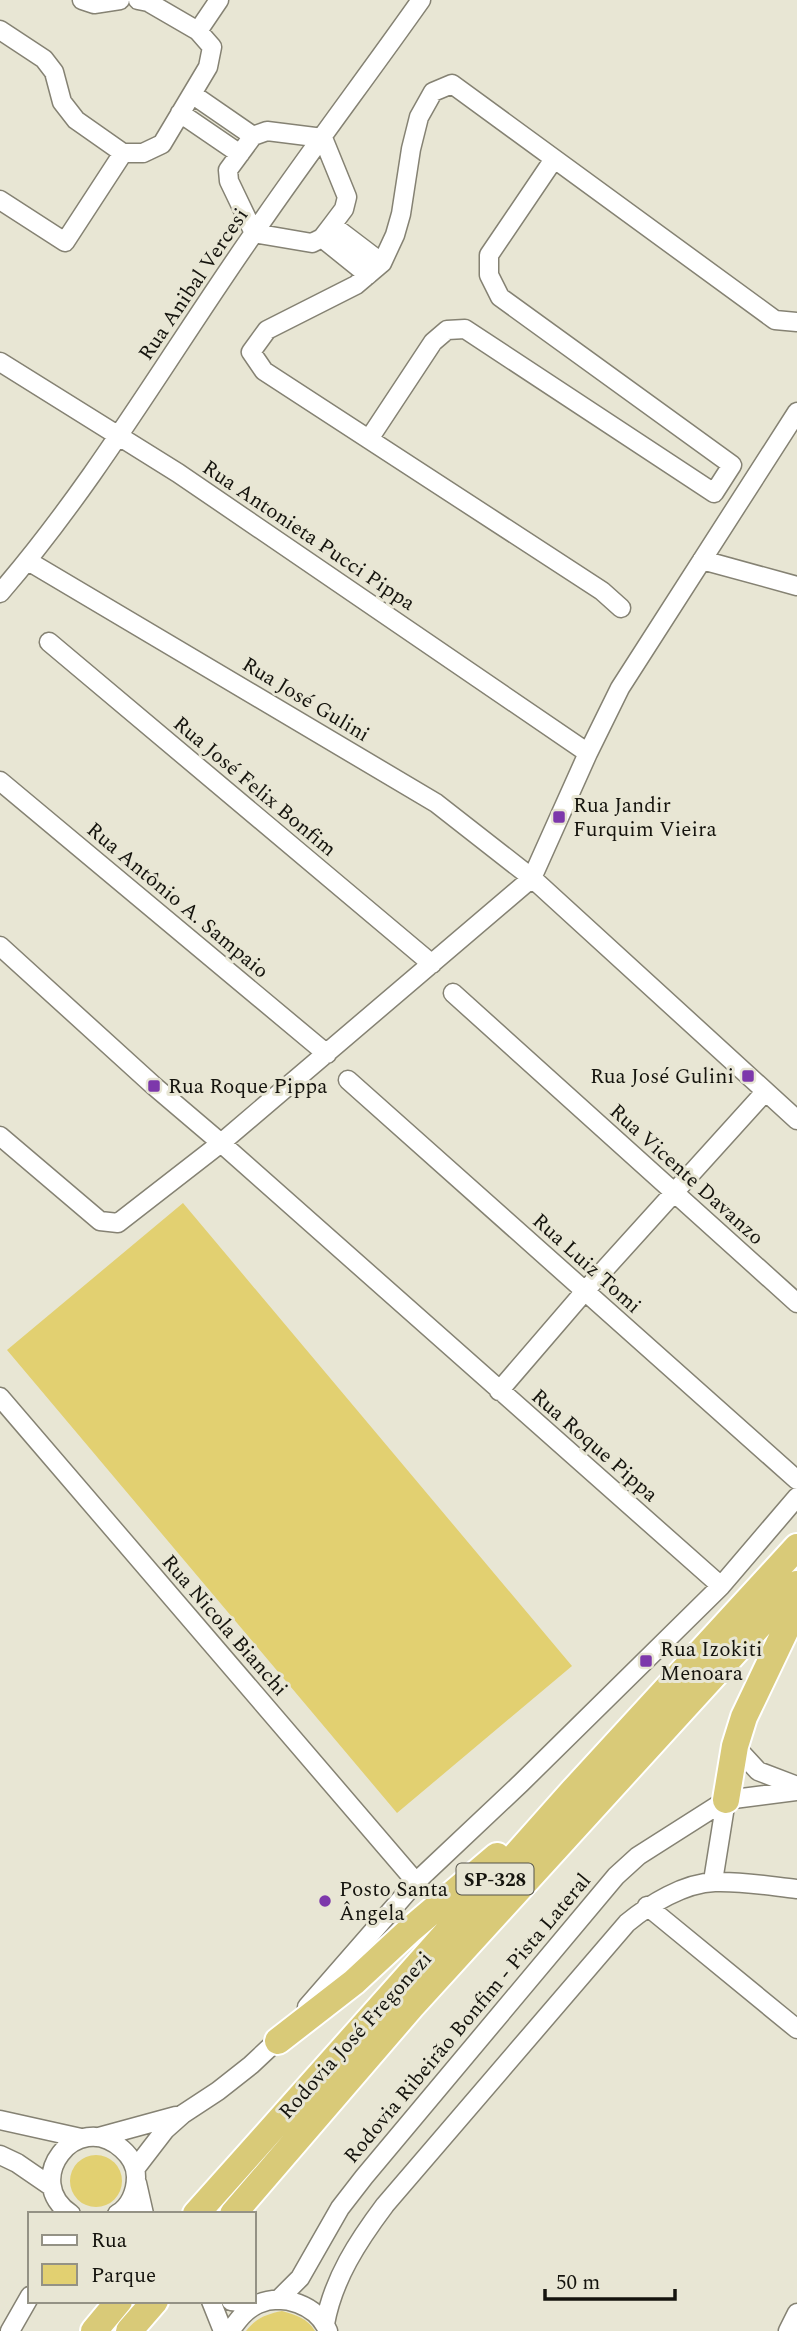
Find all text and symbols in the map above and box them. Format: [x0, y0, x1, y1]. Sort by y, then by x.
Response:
street label: Rua Anibal Vercesi [131, 202, 257, 367]
street label: Rua Antonieta Pucci Pippa [195, 452, 422, 620]
street label: Rua José Gulini [235, 649, 375, 751]
street label: Rua José Felix Bonfim [166, 709, 343, 865]
place label: Rua Jandir Furquim Vieira [573, 790, 718, 846]
marker: Rua Jandir Furquim Vieira [551, 809, 567, 825]
street label: Rua Antônio A. Sampaio [79, 815, 276, 987]
place label: Rua José Gulini [590, 1061, 734, 1093]
marker: Rua José Gulini [740, 1068, 756, 1084]
place label: Rua Roque Pippa [168, 1071, 328, 1103]
marker: Rua Roque Pippa [146, 1078, 162, 1094]
street label: Rua Vicente Davanzo [602, 1096, 771, 1253]
street label: Rua Luiz Tomi [525, 1206, 648, 1322]
street label: Rua Roque Pippa [524, 1381, 666, 1511]
street label: Rua Nicola Bianchi [153, 1548, 295, 1704]
place label: Rua Izokiti Menoara [660, 1634, 763, 1690]
marker: Rua Izokiti Menoara [638, 1653, 654, 1669]
road number: SP-328 [456, 1864, 534, 1895]
street label: Rodovia Ribeirão Bonfim - Pista Lateral [336, 1866, 599, 2171]
place label: Posto Santa Ângela [339, 1874, 449, 1930]
marker: Posto Santa Ângela [317, 1893, 333, 1909]
street label: Rodovia José Fregonezi [271, 1944, 440, 2127]
legend [28, 2212, 256, 2303]
text: Rua [91, 2225, 128, 2257]
scale bar [545, 2258, 674, 2302]
text: Parque [91, 2260, 156, 2292]
text: 50 m [556, 2267, 600, 2299]

